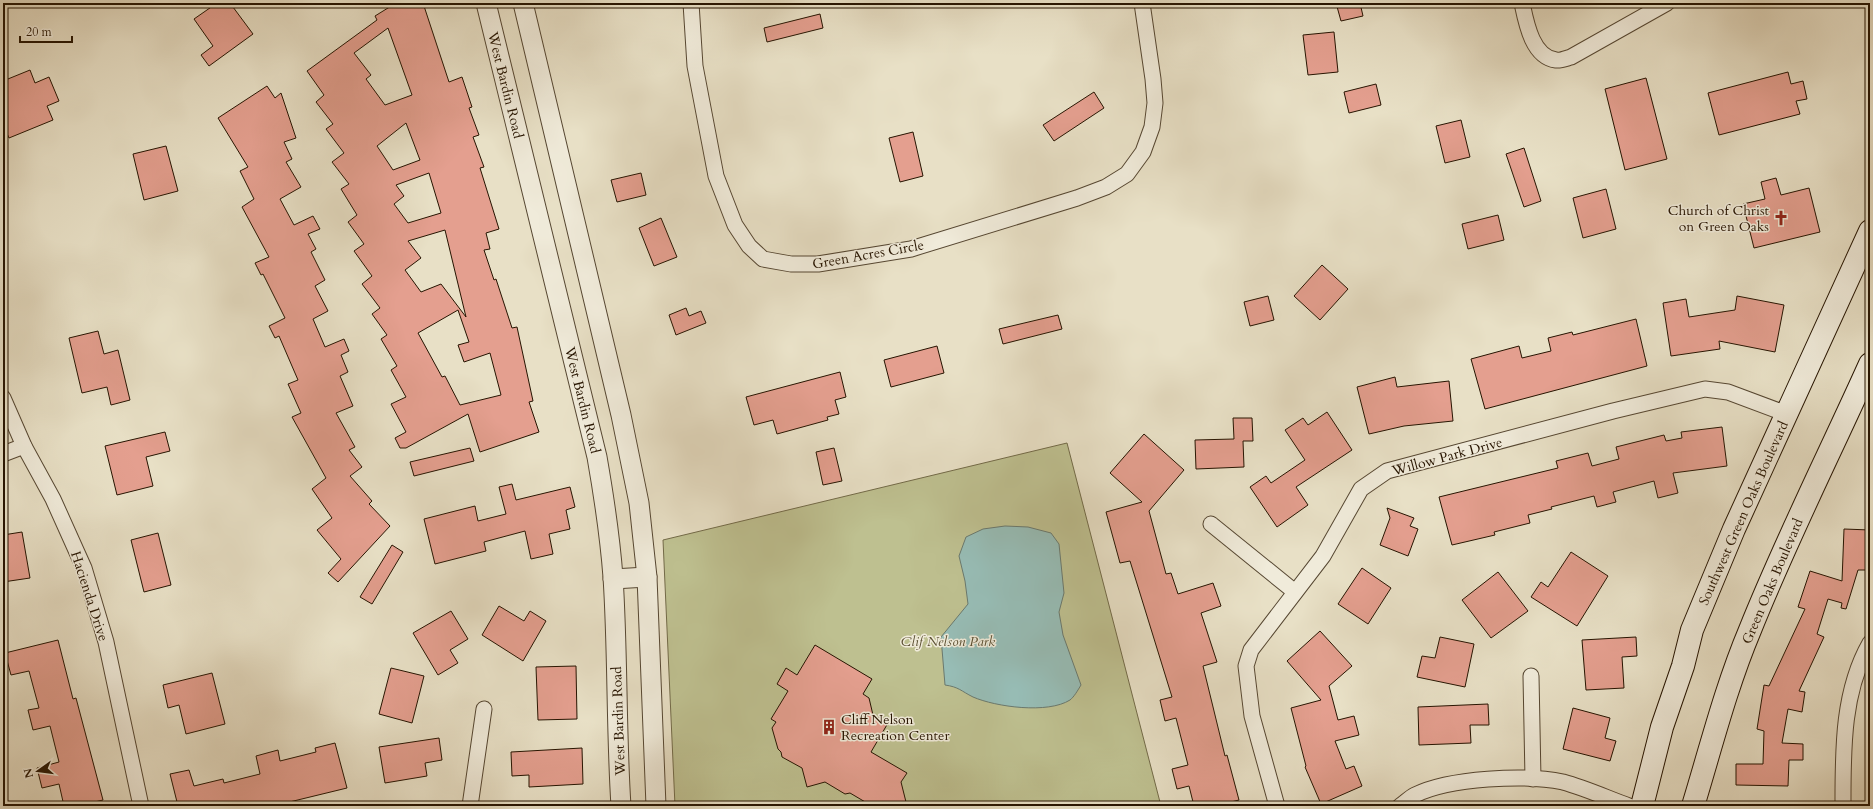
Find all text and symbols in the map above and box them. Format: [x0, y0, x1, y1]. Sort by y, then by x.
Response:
scale bar [20, 18, 72, 44]
text: 20 m [26, 24, 53, 40]
street label: West Bardin Road [483, 29, 528, 141]
place label: Church of Christ on Green Oaks [1668, 201, 1770, 236]
church icon: Church of Christ on Green Oaks [1772, 209, 1790, 227]
street label: Green Acres Circle [811, 235, 925, 274]
street label: West Bardin Road [560, 344, 605, 456]
street label: Southwest Green Oaks Boulevard [1695, 418, 1791, 608]
street label: Willow Park Drive [1389, 433, 1504, 481]
street label: Green Oaks Boulevard [1738, 516, 1806, 646]
street label: Hacienda Drive [66, 549, 113, 644]
park label: Clif Nelson Park [901, 632, 995, 651]
street label: West Bardin Road [607, 666, 630, 777]
place label: Cliff Nelson Recreation Center [841, 710, 950, 745]
building icon: Cliff Nelson Recreation Center [820, 718, 838, 736]
north arrow [18, 751, 58, 791]
text: N [20, 766, 37, 780]

